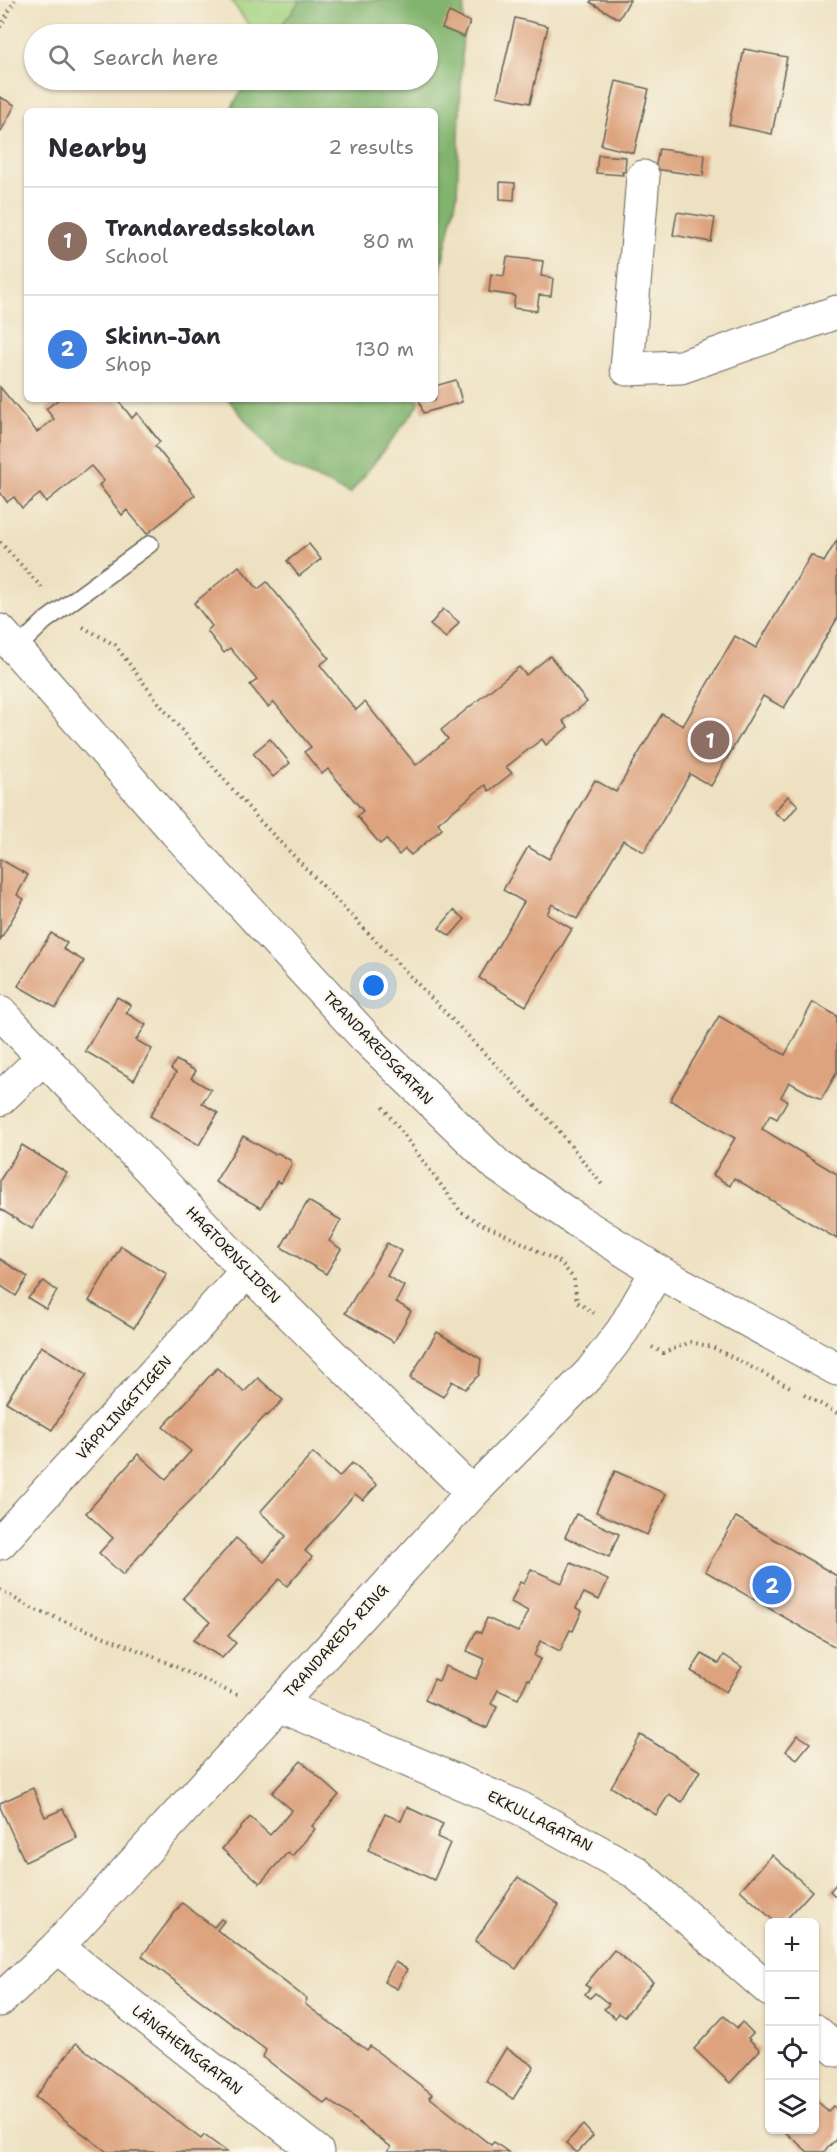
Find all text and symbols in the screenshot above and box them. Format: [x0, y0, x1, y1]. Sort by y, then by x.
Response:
search box [24, 24, 438, 90]
icon: search [45, 41, 78, 74]
text: Search here [93, 43, 219, 72]
text: Nearby [48, 130, 147, 165]
text: 2 results [328, 134, 414, 160]
text: Trandaredsskolan [105, 214, 315, 243]
text: 1 [63, 228, 72, 254]
text: 80 m [362, 228, 414, 254]
text: School [105, 243, 168, 269]
text: Skinn-Jan [105, 322, 221, 351]
text: 2 [61, 336, 75, 362]
text: 130 m [355, 336, 414, 362]
text: Shop [105, 351, 152, 377]
pin: 1 [690, 718, 730, 762]
your location [359, 971, 388, 1000]
street label: TRANDAREDSGATAN [318, 987, 438, 1109]
street label: HAGTORNSLIDEN [181, 1202, 285, 1308]
street label: VÄPPLINGSTIGEN [72, 1352, 176, 1464]
pin: 2 [752, 1562, 792, 1608]
street label: TRANDAREDS RING [280, 1580, 392, 1702]
street label: EKKULLAGATAN [484, 1786, 596, 1856]
map controls [765, 1918, 819, 2134]
button: + [765, 1918, 819, 1972]
button: − [765, 1972, 819, 2026]
street label: LÄNGHEMSGATAN [128, 2000, 246, 2100]
button: locate [765, 2026, 819, 2080]
button: layers [765, 2080, 819, 2134]

